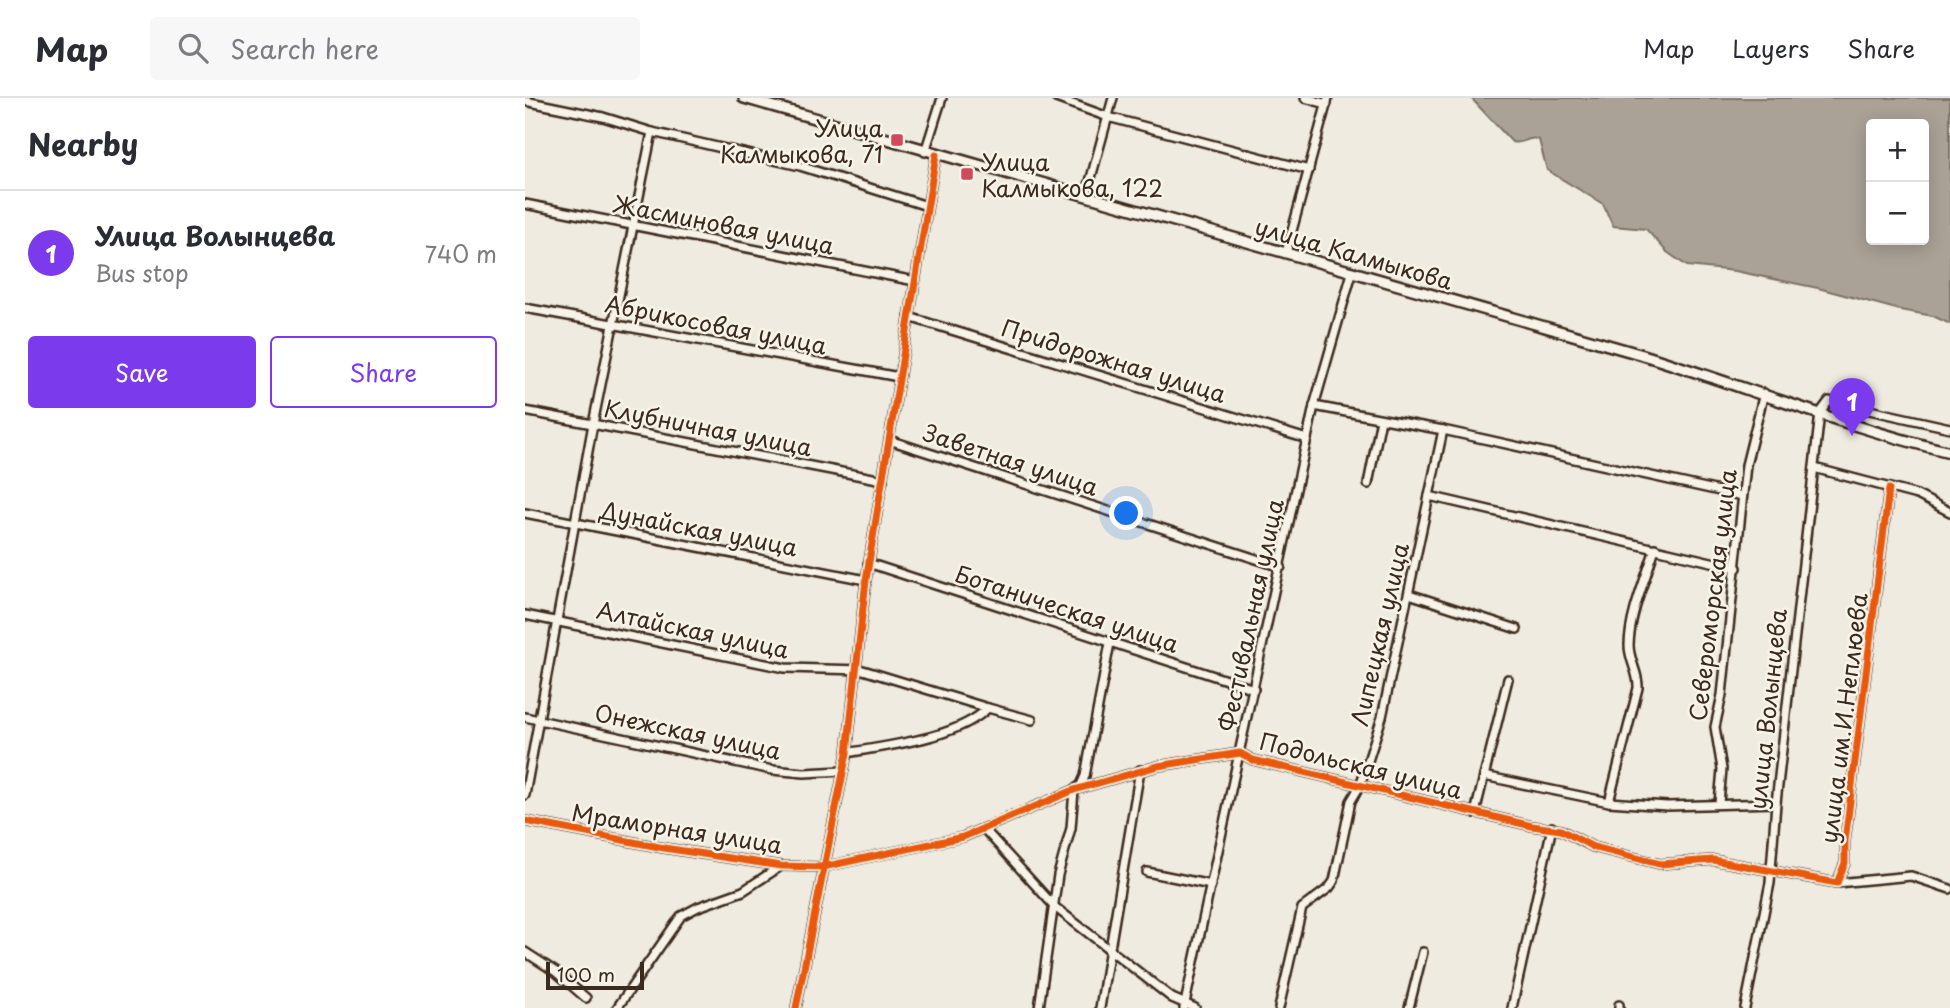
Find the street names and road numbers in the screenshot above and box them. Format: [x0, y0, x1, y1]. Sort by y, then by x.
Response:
street label: Жасминовая улица [610, 185, 838, 263]
street label: улица Калмыкова [1251, 208, 1458, 298]
street label: Абрикосовая улица [602, 285, 830, 363]
street label: Придорожная улица [997, 309, 1231, 411]
street label: Клубничная улица [601, 390, 816, 464]
street label: Заветная улица [919, 414, 1103, 504]
street label: Североморская улица [1679, 467, 1745, 723]
street label: Дунайская улица [596, 492, 801, 564]
street label: Фестивальная улица [1208, 495, 1292, 735]
street label: Липецкая улица [1341, 539, 1417, 729]
street label: Ботаническая улица [951, 555, 1184, 661]
street label: улица им.И.Неплюева [1810, 590, 1876, 845]
street label: Алтайская улица [594, 592, 793, 667]
street label: улица Волынцева [1739, 606, 1795, 811]
street label: Онежская улица [592, 694, 785, 768]
street label: Подольская улица [1256, 723, 1466, 807]
street label: Мраморная улица [569, 794, 785, 862]

